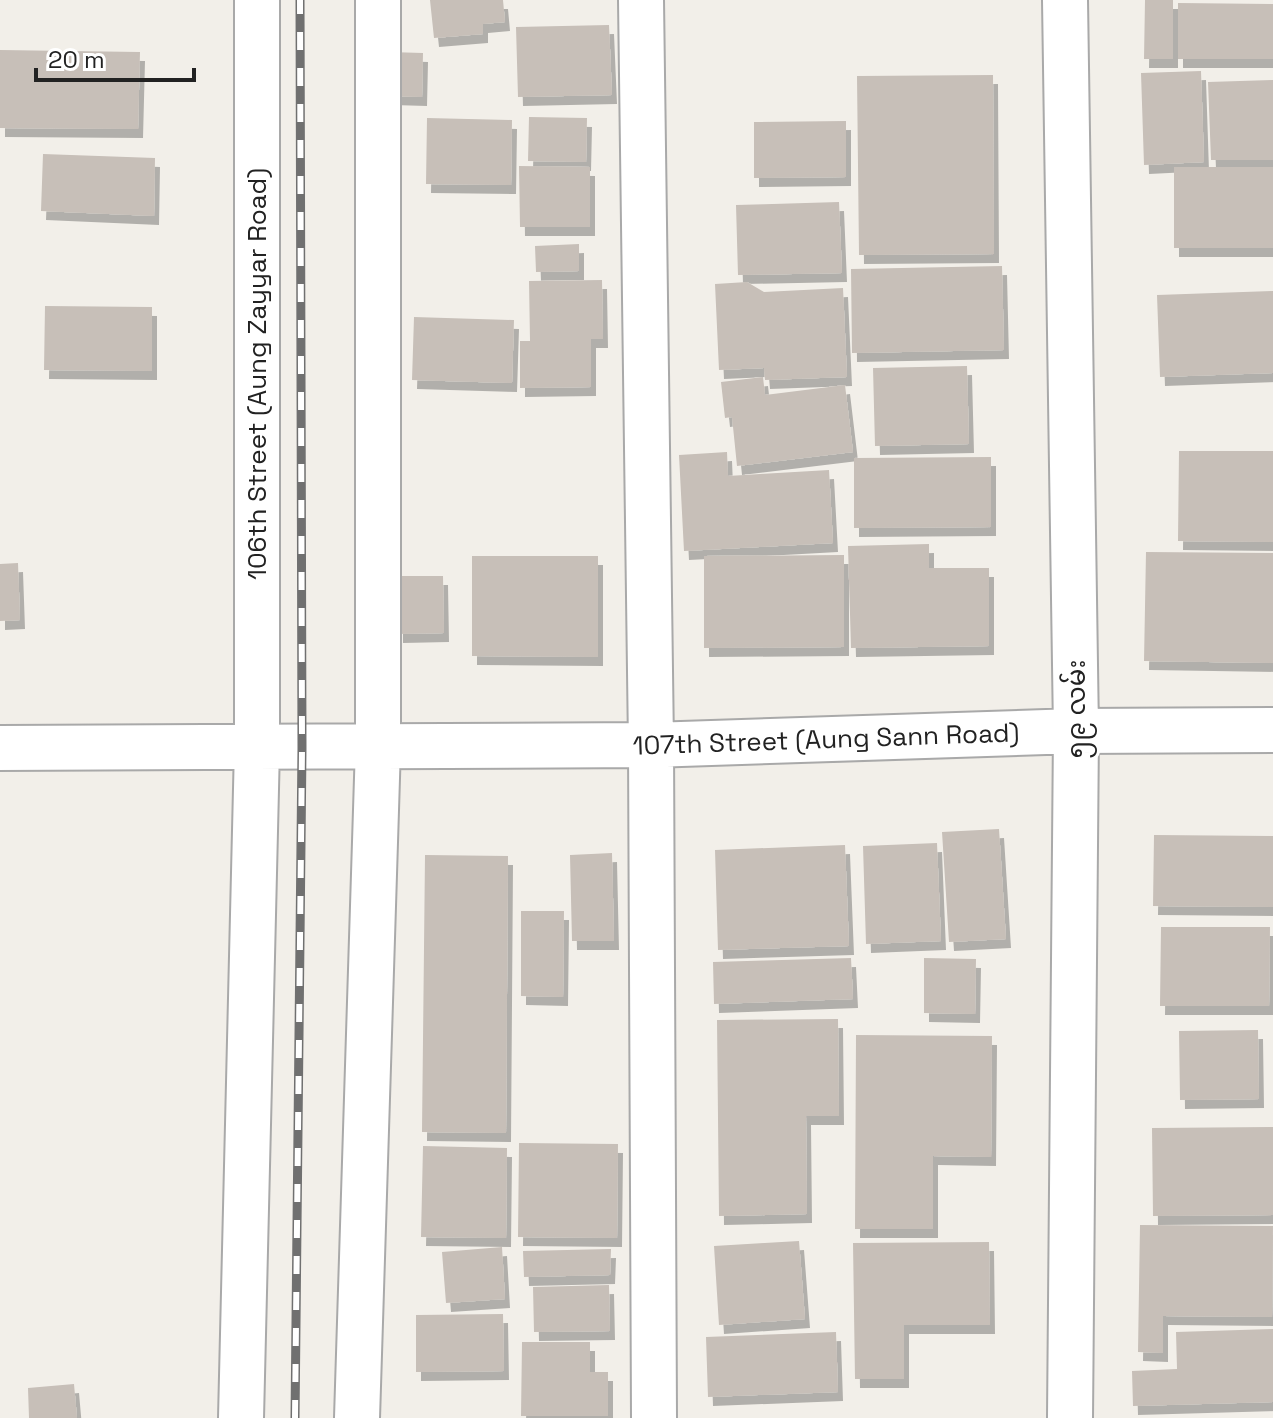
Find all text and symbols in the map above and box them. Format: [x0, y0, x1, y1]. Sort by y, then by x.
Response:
scale bar [36, 32, 194, 82]
text: 20 m [48, 44, 105, 75]
street label: 106th Street (Aung Zayyar Road) [240, 168, 274, 580]
street label: ၅၉ လမ်း [1059, 660, 1097, 758]
street label: 107th Street (Aung Sann Road) [632, 715, 1020, 763]

